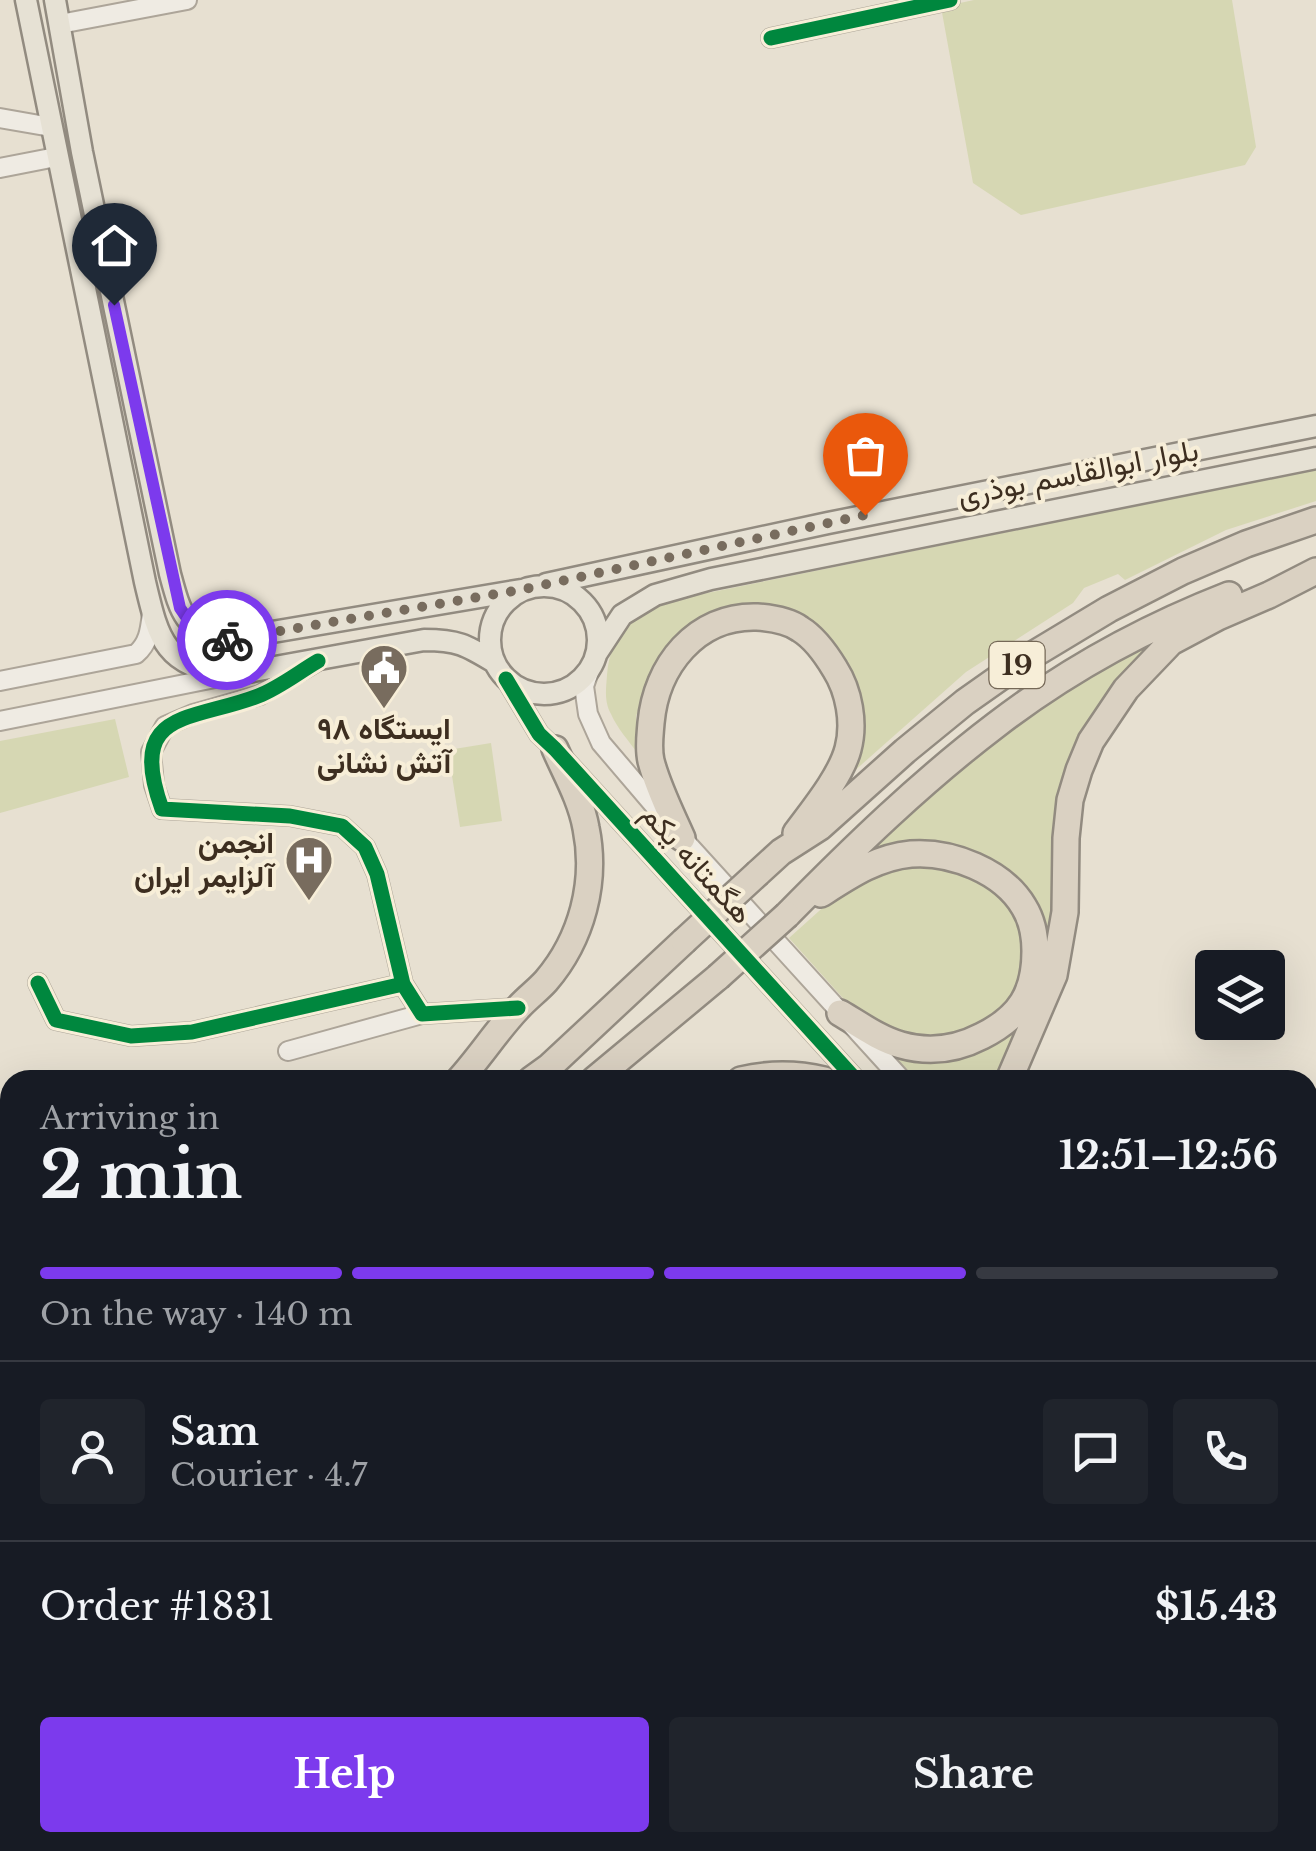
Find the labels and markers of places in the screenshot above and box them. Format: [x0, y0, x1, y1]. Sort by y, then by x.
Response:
pin [72, 203, 157, 306]
pin [823, 413, 908, 516]
public building icon: ایستگاه ۹۸ آتش نشانی [358, 642, 410, 710]
place label: ایستگاه ۹۸ آتش نشانی [317, 710, 454, 781]
place label: انجمن آلزایمر ایران [134, 824, 276, 895]
hospital icon: انجمن آلزایمر ایران [283, 834, 335, 902]

